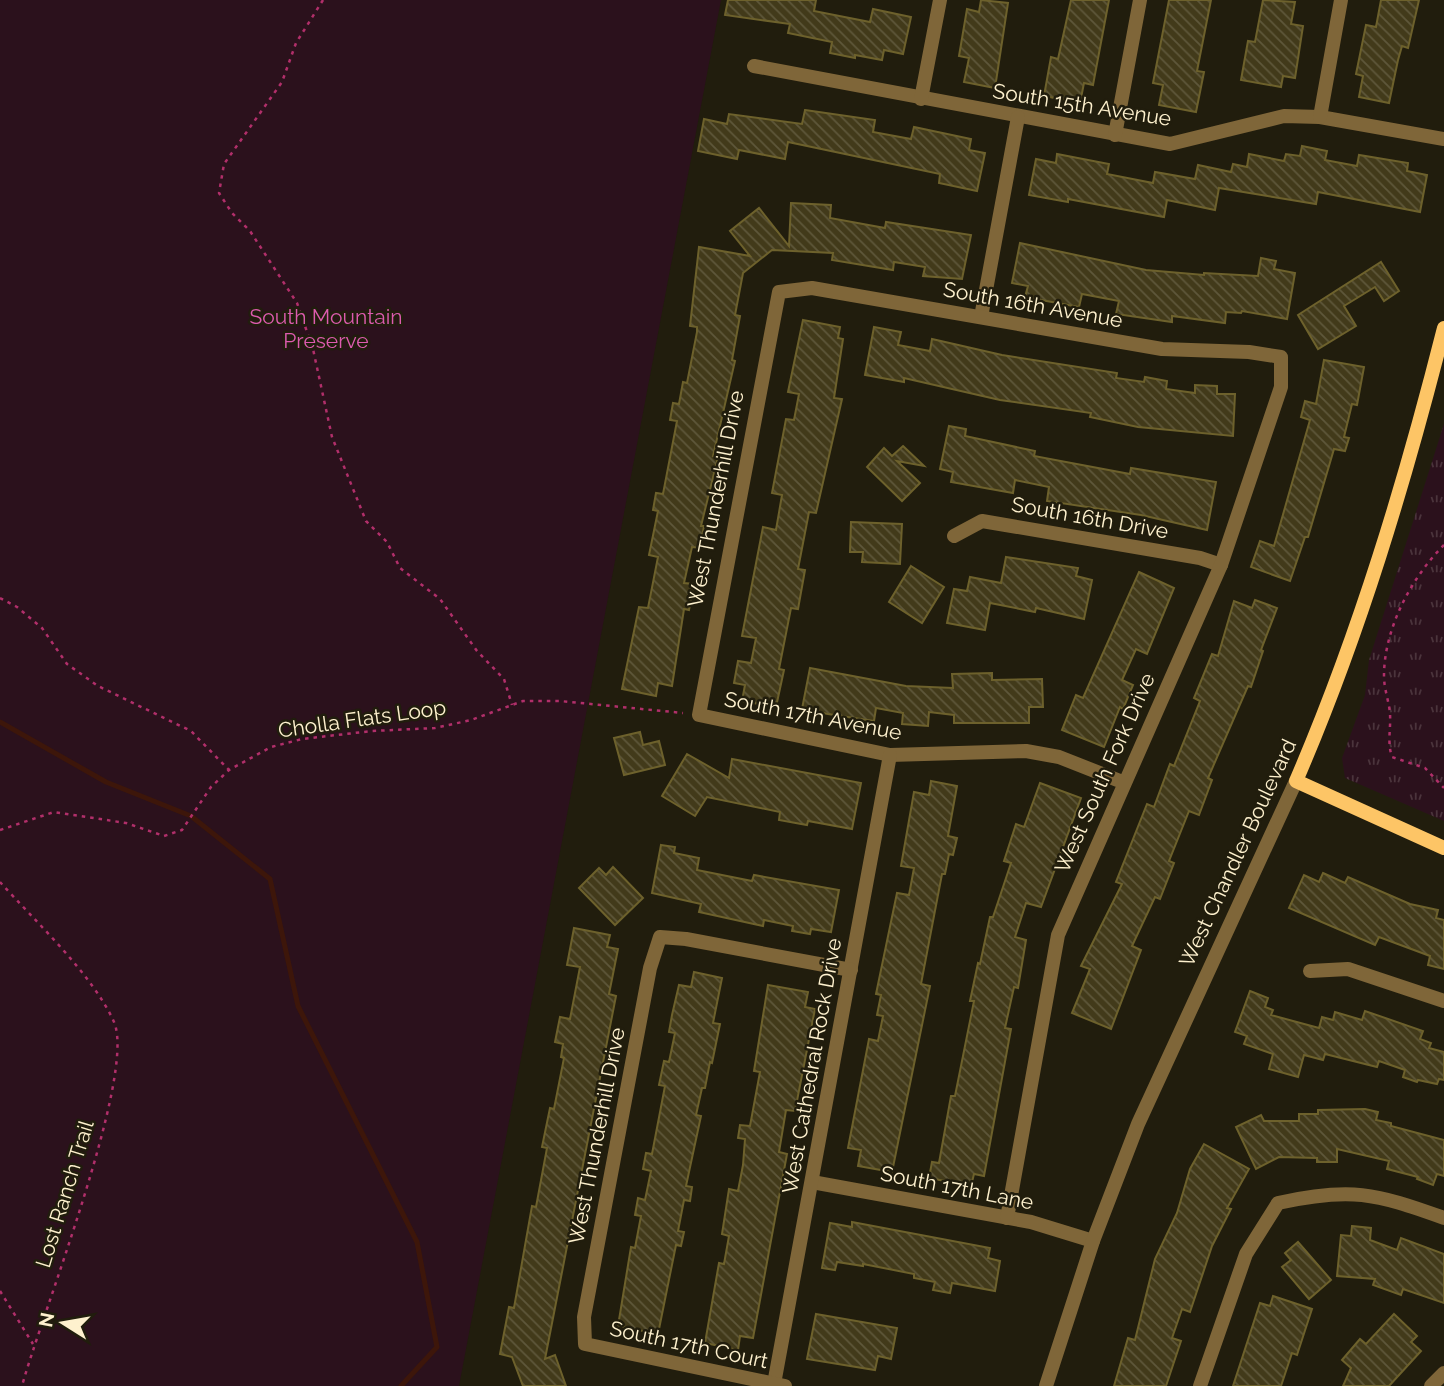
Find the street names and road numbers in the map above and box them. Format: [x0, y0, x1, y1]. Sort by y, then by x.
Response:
street label: South 15th Avenue [991, 78, 1173, 131]
street label: South 16th Avenue [941, 276, 1125, 333]
street label: West Thunderhill Drive [682, 388, 749, 609]
street label: South 16th Drive [1010, 491, 1170, 544]
street label: West South Fork Drive [1049, 669, 1160, 877]
street label: South 17th Avenue [722, 686, 904, 745]
street label: Cholla Flats Loop [276, 694, 448, 743]
street label: West Chandler Boulevard [1174, 735, 1301, 971]
street label: West Cathedral Rock Drive [777, 936, 846, 1196]
street label: West Thunderhill Drive [563, 1025, 630, 1246]
street label: Lost Ranch Trail [30, 1117, 99, 1271]
street label: South 17th Lane [878, 1160, 1036, 1215]
street label: South 17th Court [608, 1316, 770, 1373]

